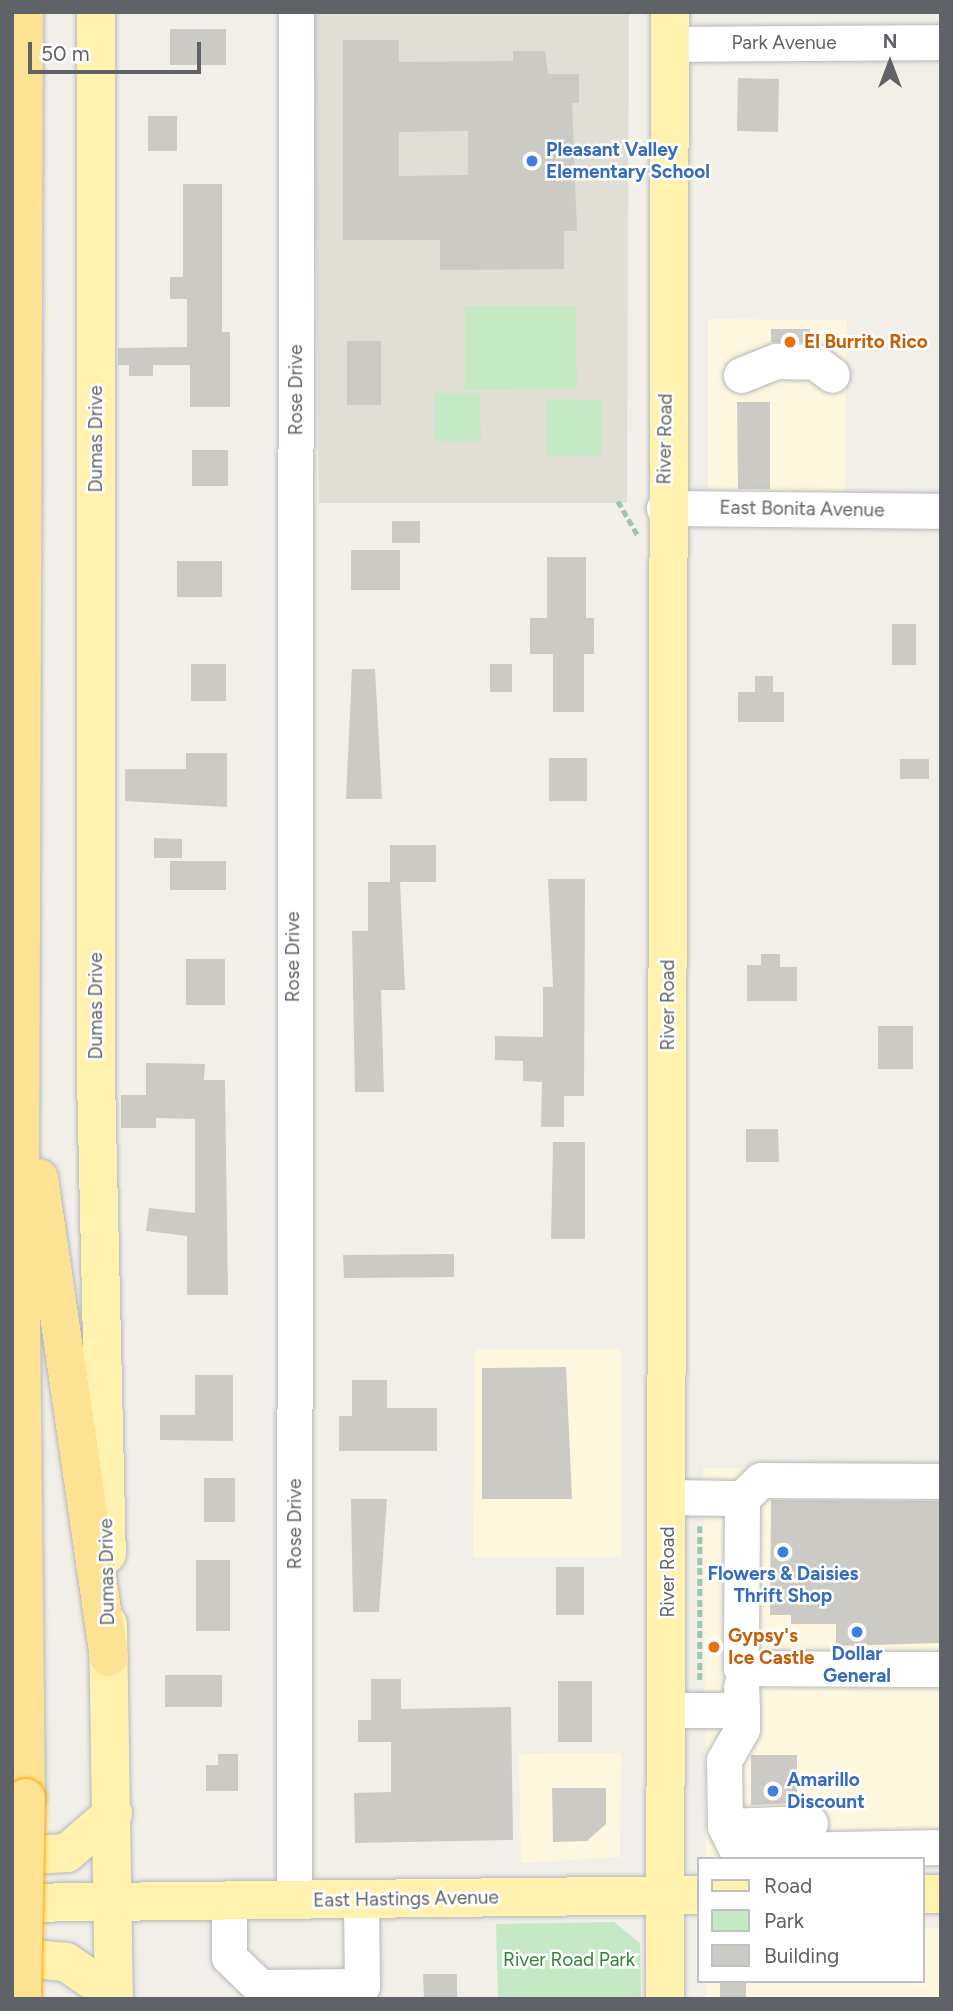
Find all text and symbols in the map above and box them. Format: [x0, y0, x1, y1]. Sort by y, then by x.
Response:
scale bar [32, 28, 205, 72]
north arrow [855, 28, 925, 98]
text: N [883, 30, 897, 53]
street label: Park Avenue [731, 32, 837, 54]
text: 50 m [41, 41, 90, 66]
place label: Pleasant Valley Elementary School [546, 139, 710, 183]
marker: Pleasant Valley Elementary School [524, 153, 540, 169]
place label: El Burrito Rico [804, 331, 928, 353]
marker: El Burrito Rico [782, 334, 798, 350]
street label: Rose Drive [285, 345, 307, 435]
street label: Dumas Drive [85, 385, 107, 493]
street label: River Road [653, 393, 677, 485]
street label: East Bonita Avenue [719, 496, 885, 522]
street label: Rose Drive [282, 912, 304, 1002]
street label: Dumas Drive [85, 952, 107, 1060]
street label: River Road [657, 959, 679, 1051]
street label: Rose Drive [284, 1479, 306, 1569]
street label: Dumas Drive [95, 1518, 119, 1626]
street label: River Road [657, 1526, 679, 1618]
marker: Flowers & Daisies Thrift Shop [775, 1544, 791, 1560]
place label: Flowers & Daisies Thrift Shop [708, 1563, 858, 1607]
marker: Dollar General [849, 1624, 865, 1640]
place label: Gypsy's Ice Castle [728, 1625, 815, 1669]
marker: Gypsy's Ice Castle [706, 1639, 722, 1655]
place label: Dollar General [823, 1643, 891, 1687]
place label: Amarillo Discount [787, 1769, 865, 1813]
marker: Amarillo Discount [765, 1783, 781, 1799]
legend [698, 1857, 925, 1983]
text: Road [764, 1873, 812, 1898]
street label: East Hastings Avenue [313, 1886, 499, 1912]
text: Park [764, 1908, 804, 1933]
text: Building [764, 1943, 839, 1968]
park label: River Road Park [503, 1949, 635, 1971]

